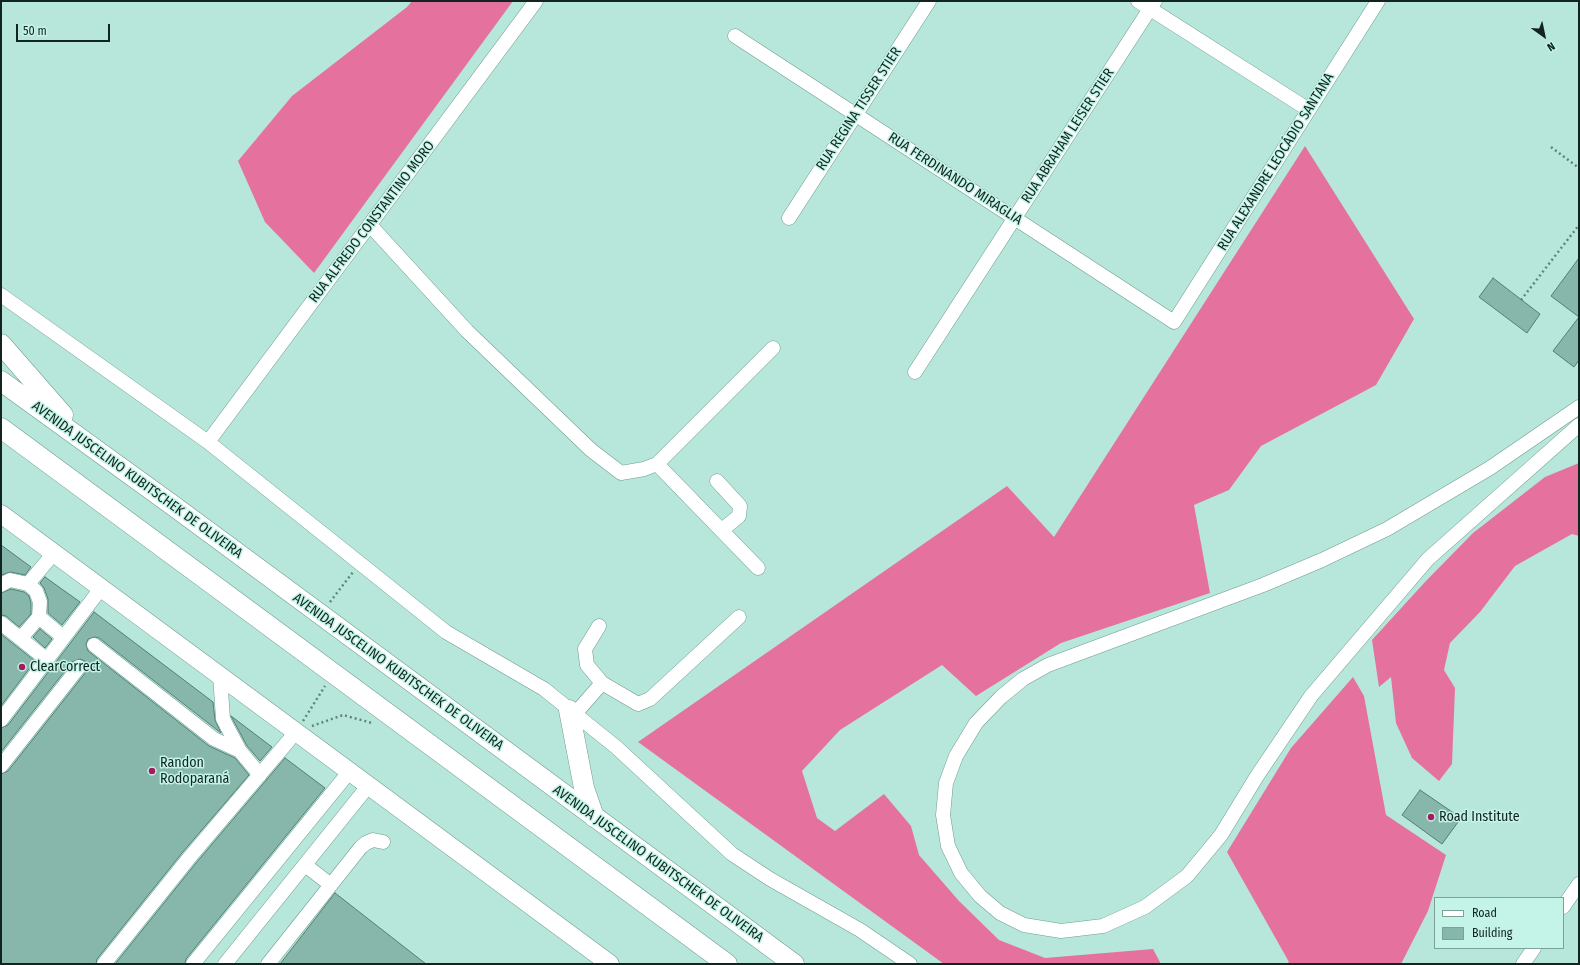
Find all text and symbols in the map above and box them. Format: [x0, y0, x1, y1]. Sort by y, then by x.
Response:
scale bar [18, 16, 112, 42]
north arrow [1524, 16, 1564, 56]
text: 50 m [23, 24, 47, 38]
text: N [1545, 39, 1557, 54]
street label: RUA REGINA TISSER STIER [813, 44, 905, 174]
street label: RUA ABRAHAM LEISER STIER [1018, 65, 1118, 207]
street label: RUA ALEXANDRE LEOCÁDIO SANTANA [1214, 70, 1338, 254]
street label: RUA FERDINANDO MIRAGLIA [885, 129, 1025, 229]
street label: RUA ALFREDO CONSTANTINO MORO [306, 138, 438, 306]
street label: AVENIDA JUSCELINO KUBITSCHEK DE OLIVEIRA [28, 398, 246, 562]
street label: AVENIDA JUSCELINO KUBITSCHEK DE OLIVEIRA [289, 590, 507, 754]
place label: ClearCorrect [30, 659, 100, 675]
marker: ClearCorrect [17, 662, 27, 672]
place label: Randon Rodoparaná [160, 755, 229, 788]
marker: Randon Rodoparaná [147, 766, 157, 776]
street label: AVENIDA JUSCELINO KUBITSCHEK DE OLIVEIRA [549, 782, 767, 946]
place label: Road Institute [1439, 809, 1520, 825]
marker: Road Institute [1426, 812, 1436, 822]
legend [1434, 897, 1564, 949]
text: Road [1472, 906, 1497, 920]
text: Building [1472, 926, 1512, 940]

